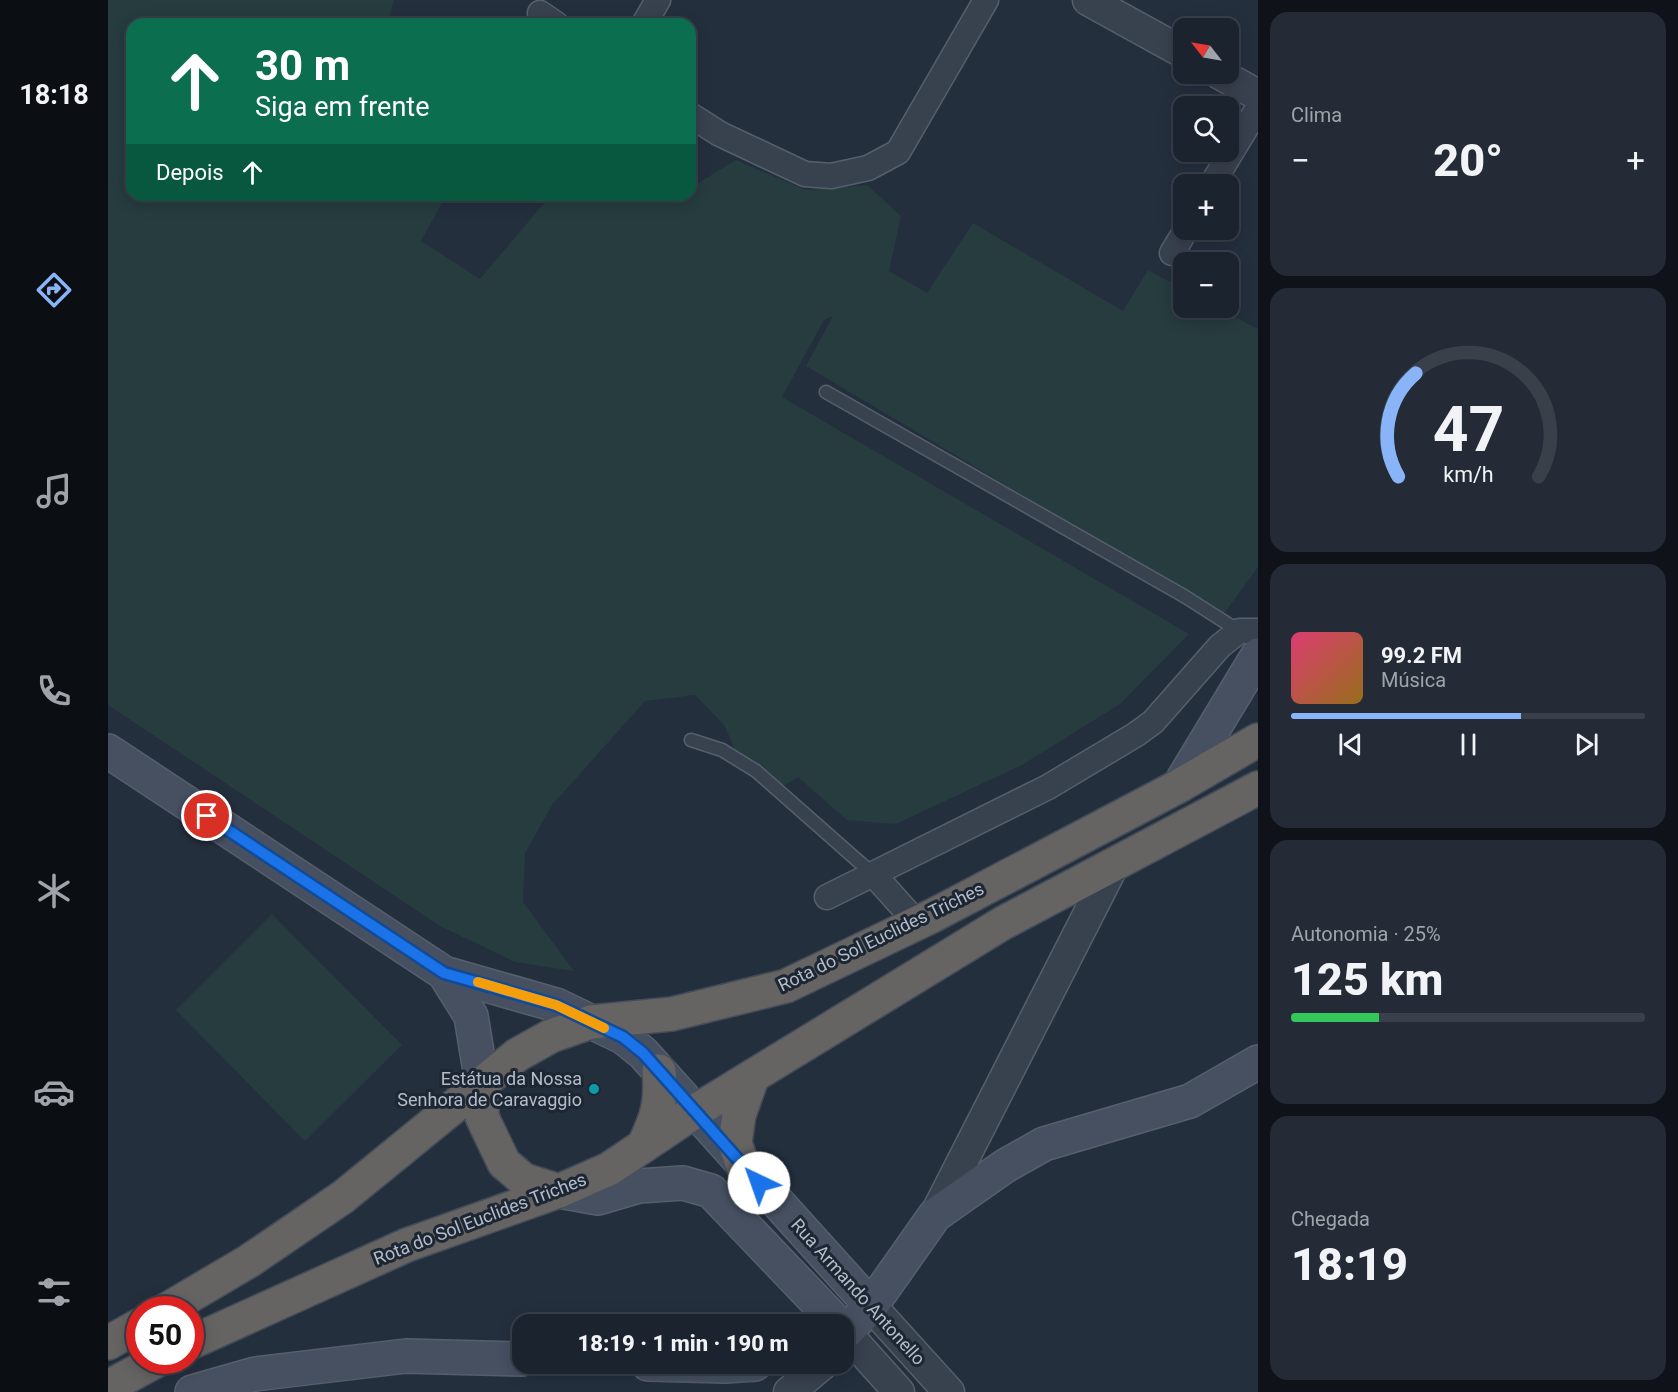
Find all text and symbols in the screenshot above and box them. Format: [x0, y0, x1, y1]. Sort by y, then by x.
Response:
north arrow [1173, 18, 1239, 84]
map controls [1173, 18, 1239, 318]
text: 30 m [255, 41, 350, 90]
icon: ahead [156, 42, 234, 120]
text: 18:18 [19, 79, 89, 111]
text: Siga em frente [255, 91, 430, 123]
button: search [1173, 96, 1239, 162]
text: Clima [1291, 103, 1342, 127]
text: 20° [1433, 134, 1503, 187]
text: − [1291, 141, 1310, 180]
text: + [1626, 141, 1645, 180]
icon: ahead [236, 156, 269, 189]
text: Depois [156, 160, 224, 185]
button: + [1173, 174, 1239, 240]
button: − [1173, 252, 1239, 318]
icon: directions [33, 269, 75, 311]
text: 47 [1432, 393, 1504, 466]
text: km/h [1443, 462, 1493, 487]
icon: music [33, 470, 75, 512]
text: 99.2 FM [1381, 643, 1462, 668]
text: Música [1381, 668, 1446, 692]
icon: phone [33, 670, 75, 712]
icon: previous [1334, 728, 1367, 761]
icon: pause [1452, 728, 1485, 761]
icon: next [1570, 728, 1603, 761]
pin [181, 790, 232, 841]
icon: arrive [190, 799, 223, 832]
icon: climate [33, 870, 75, 912]
street label: Rota do Sol Euclides Triches [775, 878, 987, 996]
text: Autonomia · 25% [1291, 922, 1441, 946]
text: 125 km [1291, 953, 1443, 1006]
place label: Estátua da Nossa Senhora de Caravaggio [397, 1068, 582, 1110]
icon: car [33, 1071, 75, 1113]
marker: Estátua da Nossa Senhora de Caravaggio [587, 1082, 601, 1096]
position arrow [727, 1151, 791, 1215]
street label: Rota do Sol Euclides Triches [370, 1168, 589, 1269]
text: Chegada [1291, 1207, 1370, 1231]
street label: Rua Armando Antonello [787, 1214, 930, 1369]
text: 18:19 [1291, 1238, 1408, 1291]
icon: filters [33, 1271, 75, 1313]
speed limit sign: 50 [126, 1296, 204, 1374]
text: 18:19 · 1 min · 190 m [578, 1331, 788, 1356]

